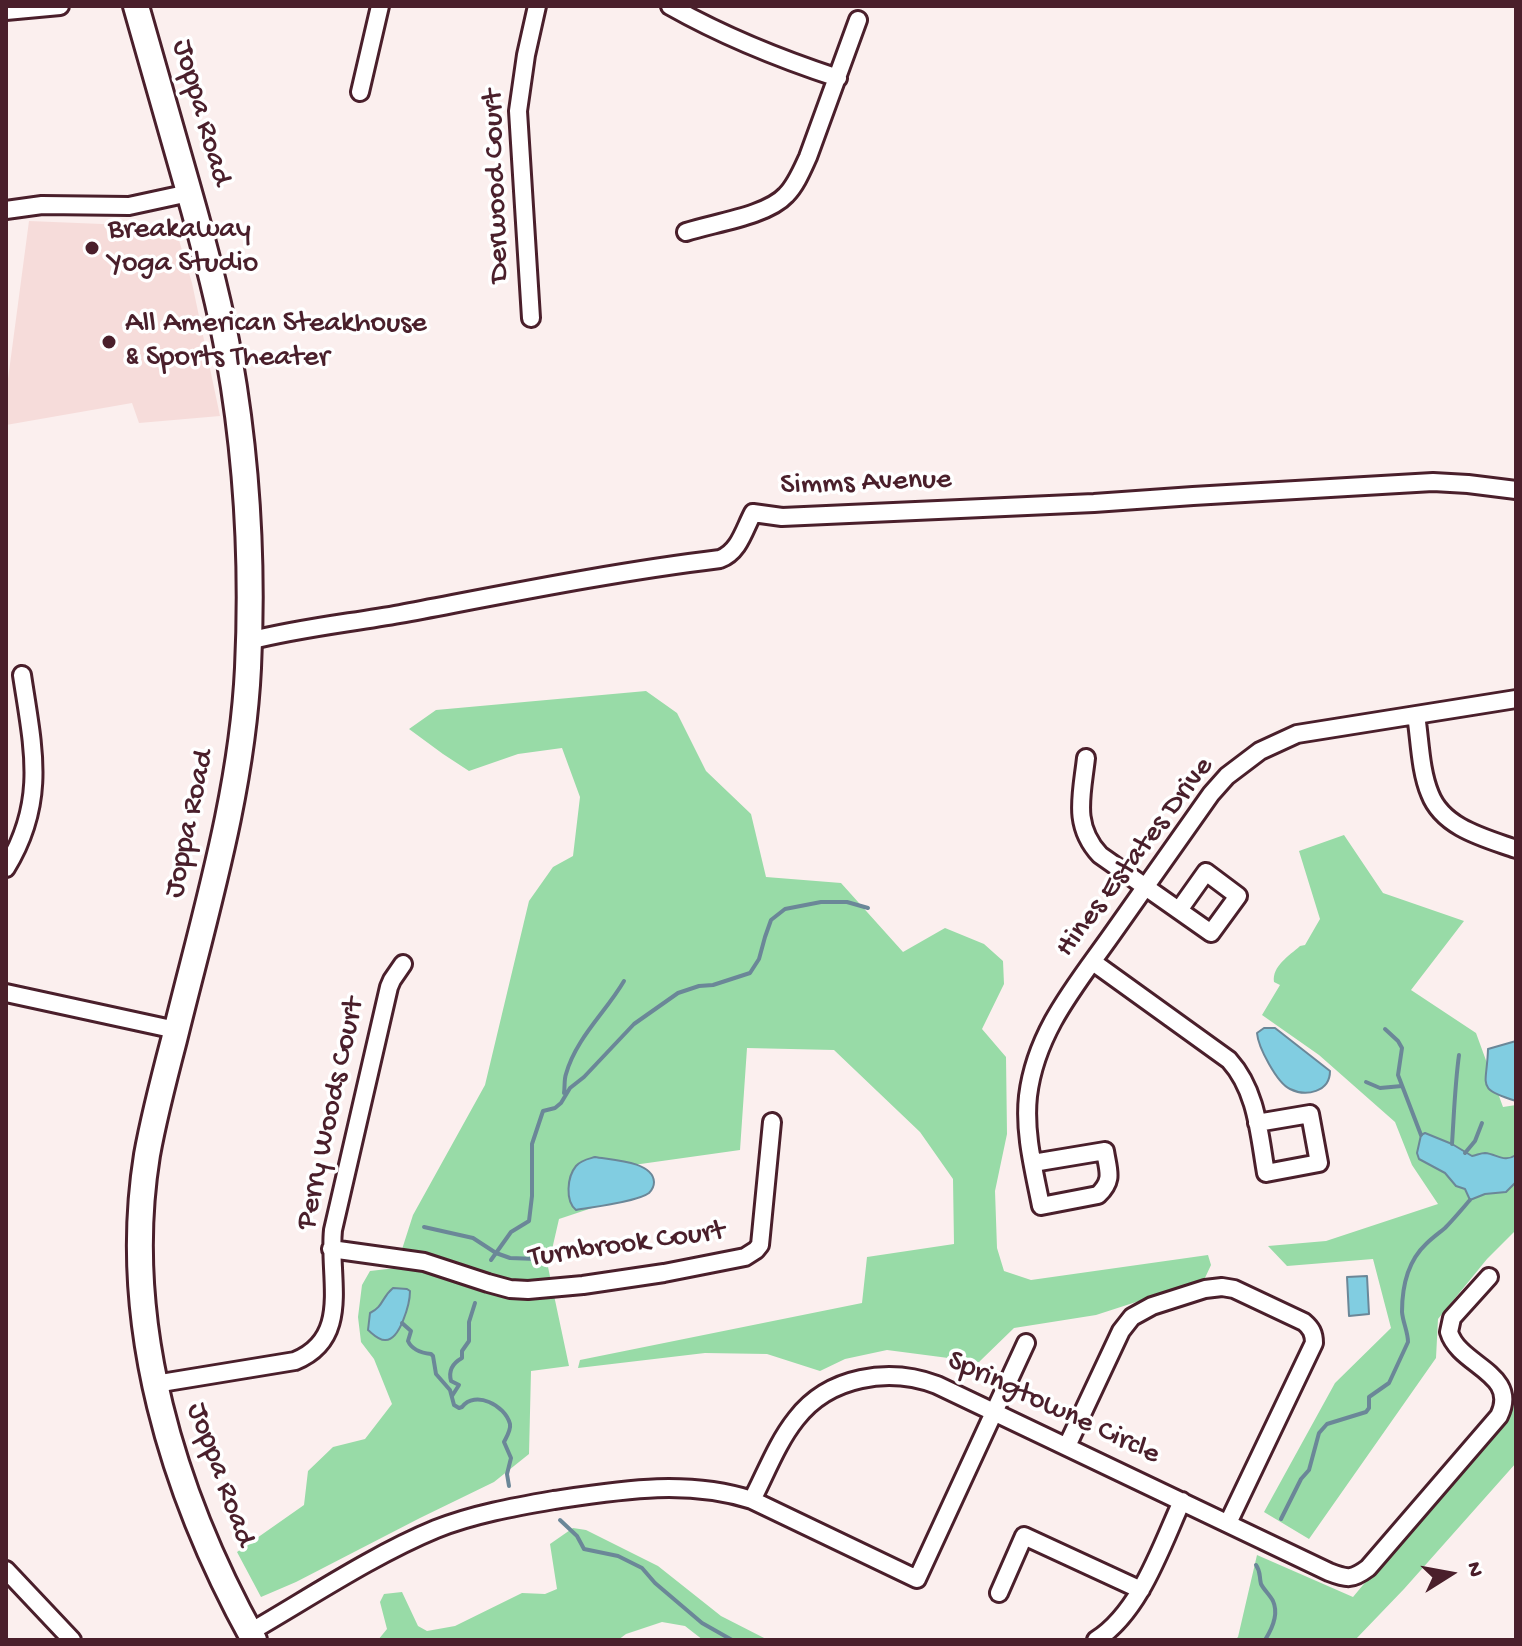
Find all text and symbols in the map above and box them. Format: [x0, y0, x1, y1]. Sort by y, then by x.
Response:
street label: Joppa Road [162, 36, 238, 190]
street label: Derwood Court [477, 89, 519, 283]
place label: Breakaway Yoga Studio [108, 213, 258, 284]
marker: Breakaway Yoga Studio [83, 239, 101, 257]
place label: All American Steakhouse & Sports Theater [125, 307, 427, 378]
marker: All American Steakhouse & Sports Theater [100, 333, 118, 351]
street label: Simms Avenue [780, 463, 952, 505]
street label: Joppa Road [158, 747, 224, 901]
street label: Hines Estates Drive [1049, 751, 1223, 965]
street label: Perry Woods Court [290, 995, 374, 1233]
street label: Turnbrook Court [527, 1214, 727, 1278]
street label: Springtowne Circle [941, 1344, 1165, 1474]
street label: Joppa Road [176, 1398, 262, 1552]
north arrow [1410, 1534, 1490, 1614]
text: N [1459, 1560, 1488, 1579]

